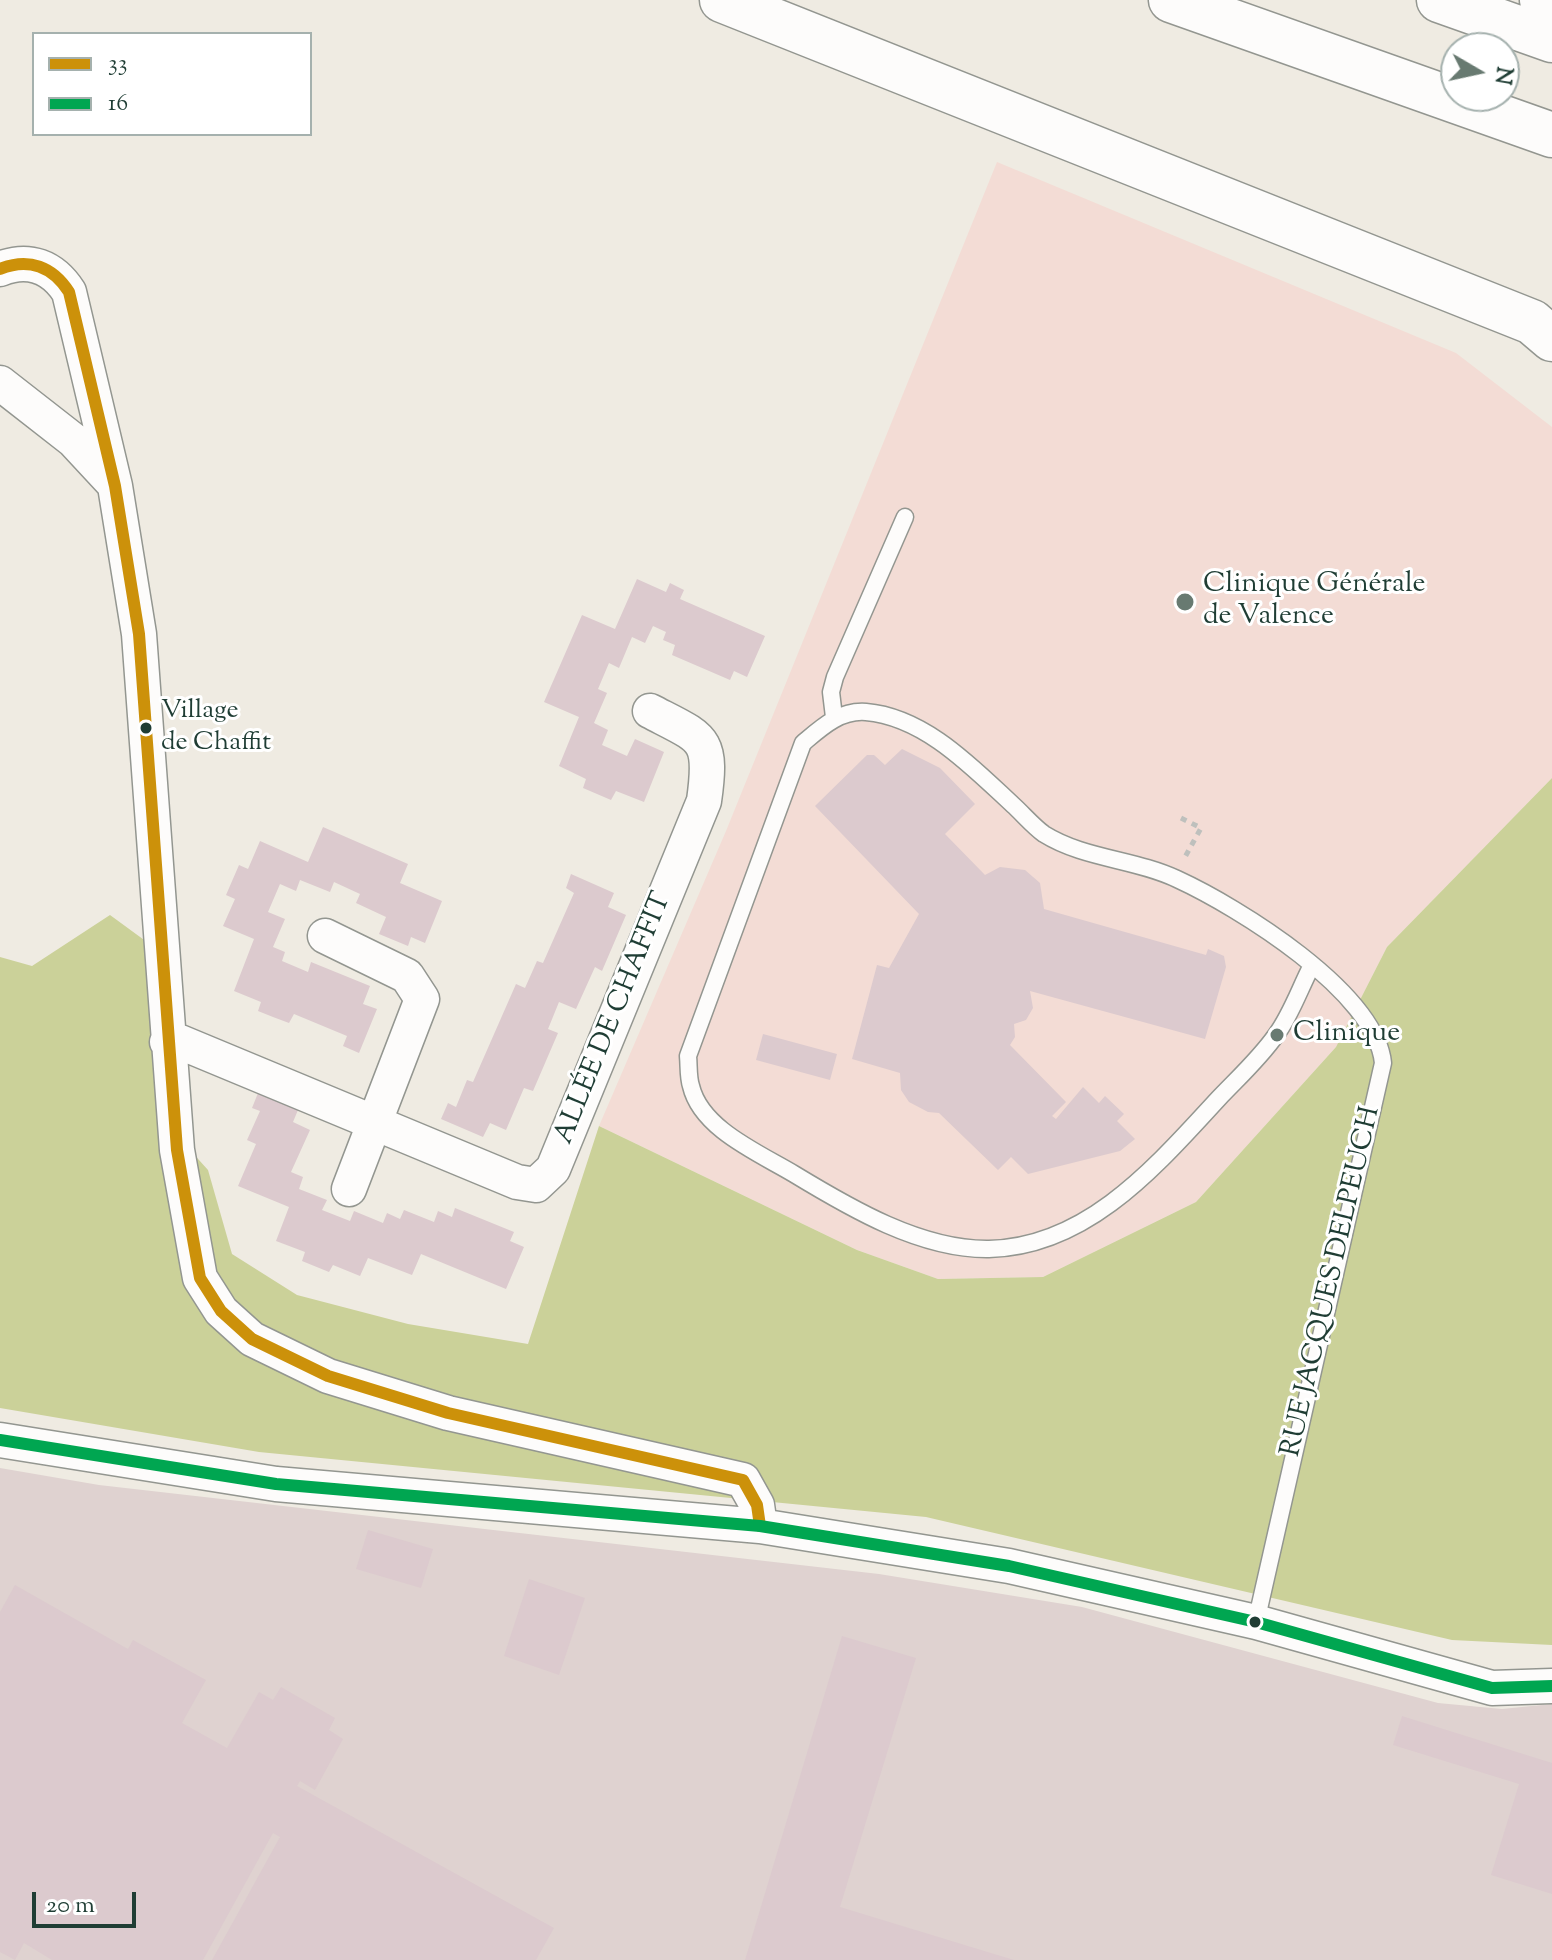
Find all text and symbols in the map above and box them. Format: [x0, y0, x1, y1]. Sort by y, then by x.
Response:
legend [32, 32, 312, 136]
north arrow [1440, 32, 1520, 112]
text: 33 [108, 47, 127, 81]
text: N [1485, 64, 1519, 87]
text: 16 [108, 87, 128, 121]
place label: Clinique Générale de Valence [1203, 569, 1425, 635]
marker: Clinique Générale de Valence [1174, 591, 1196, 613]
place label: Village de Chaffit [161, 697, 271, 758]
marker: Village de Chaffit [138, 720, 154, 736]
street label: ALLÉE DE CHAFFIT [549, 888, 681, 1150]
place label: Clinique [1293, 1018, 1400, 1052]
marker: Clinique [1268, 1026, 1286, 1044]
street label: RUE JACQUES DELPEUCH [1276, 1104, 1390, 1460]
unlabelled marker [1247, 1614, 1263, 1630]
scale bar [36, 1876, 140, 1926]
text: 20 m [46, 1889, 95, 1923]

